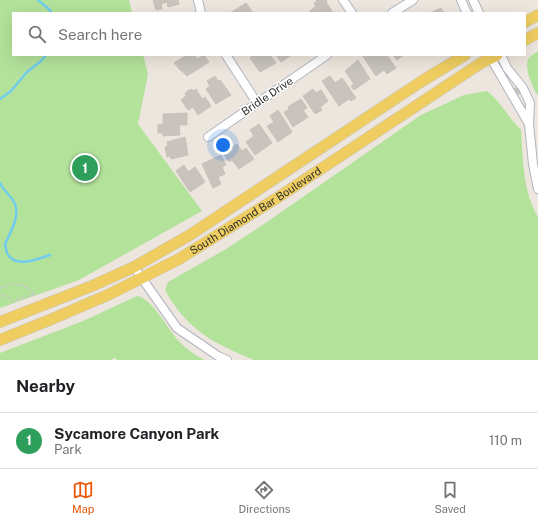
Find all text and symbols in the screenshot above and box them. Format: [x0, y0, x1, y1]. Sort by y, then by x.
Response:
search box [12, 12, 526, 56]
icon: search [26, 23, 48, 45]
text: Search here [58, 26, 142, 43]
street label: Bridle Drive [239, 74, 295, 118]
your location [213, 135, 233, 155]
pin: 1 [72, 153, 98, 183]
street label: South Diamond Bar Boulevard [188, 165, 323, 257]
text: Nearby [16, 376, 75, 396]
text: Sycamore Canyon Park [54, 425, 219, 442]
text: 1 [26, 433, 32, 448]
text: 110 m [489, 433, 522, 448]
text: Park [54, 442, 82, 457]
tab: Map [72, 479, 94, 515]
tab: Directions [239, 479, 290, 515]
tab: Saved [434, 479, 466, 515]

